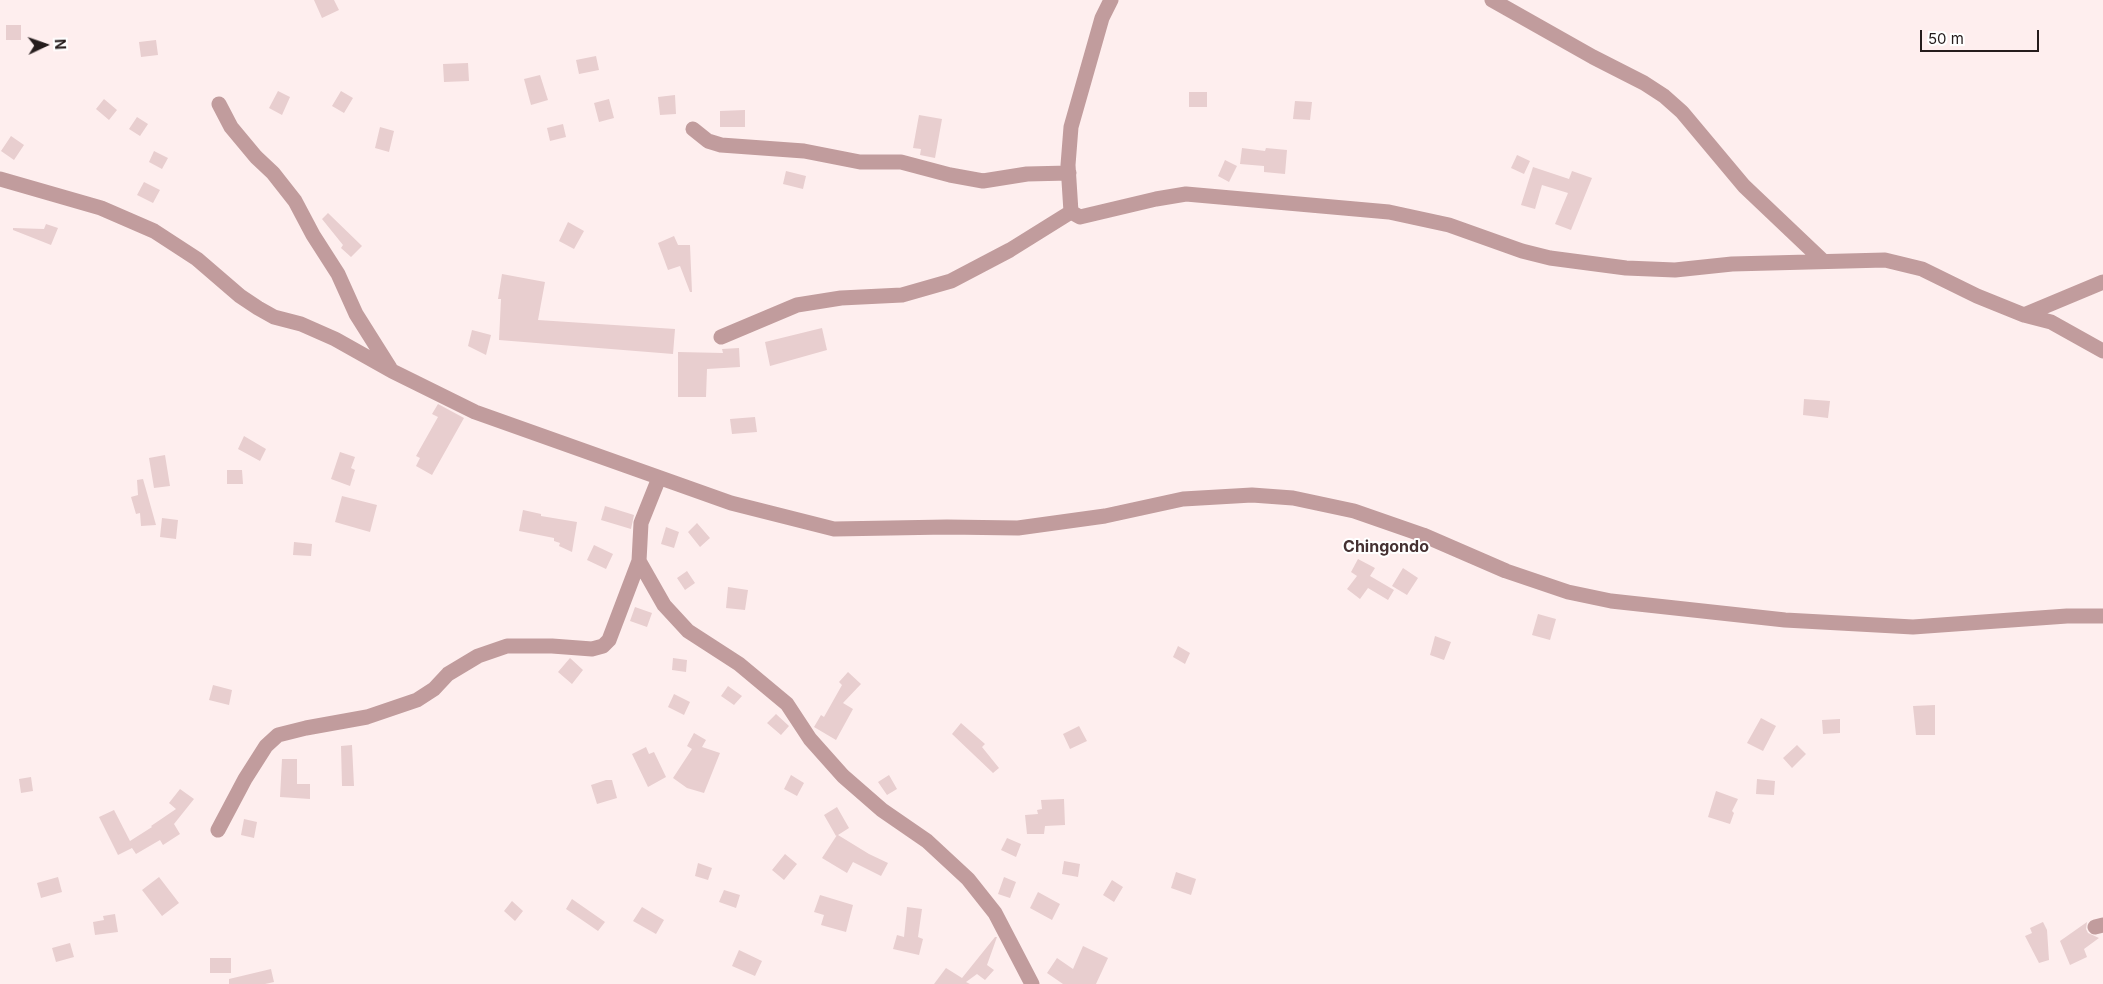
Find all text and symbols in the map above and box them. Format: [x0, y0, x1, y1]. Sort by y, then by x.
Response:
north arrow [20, 20, 70, 70]
scale bar [1923, 20, 2042, 52]
text: 50 m [1928, 29, 1964, 48]
text: N [52, 38, 69, 50]
district label: Chingondo [1343, 537, 1429, 557]

